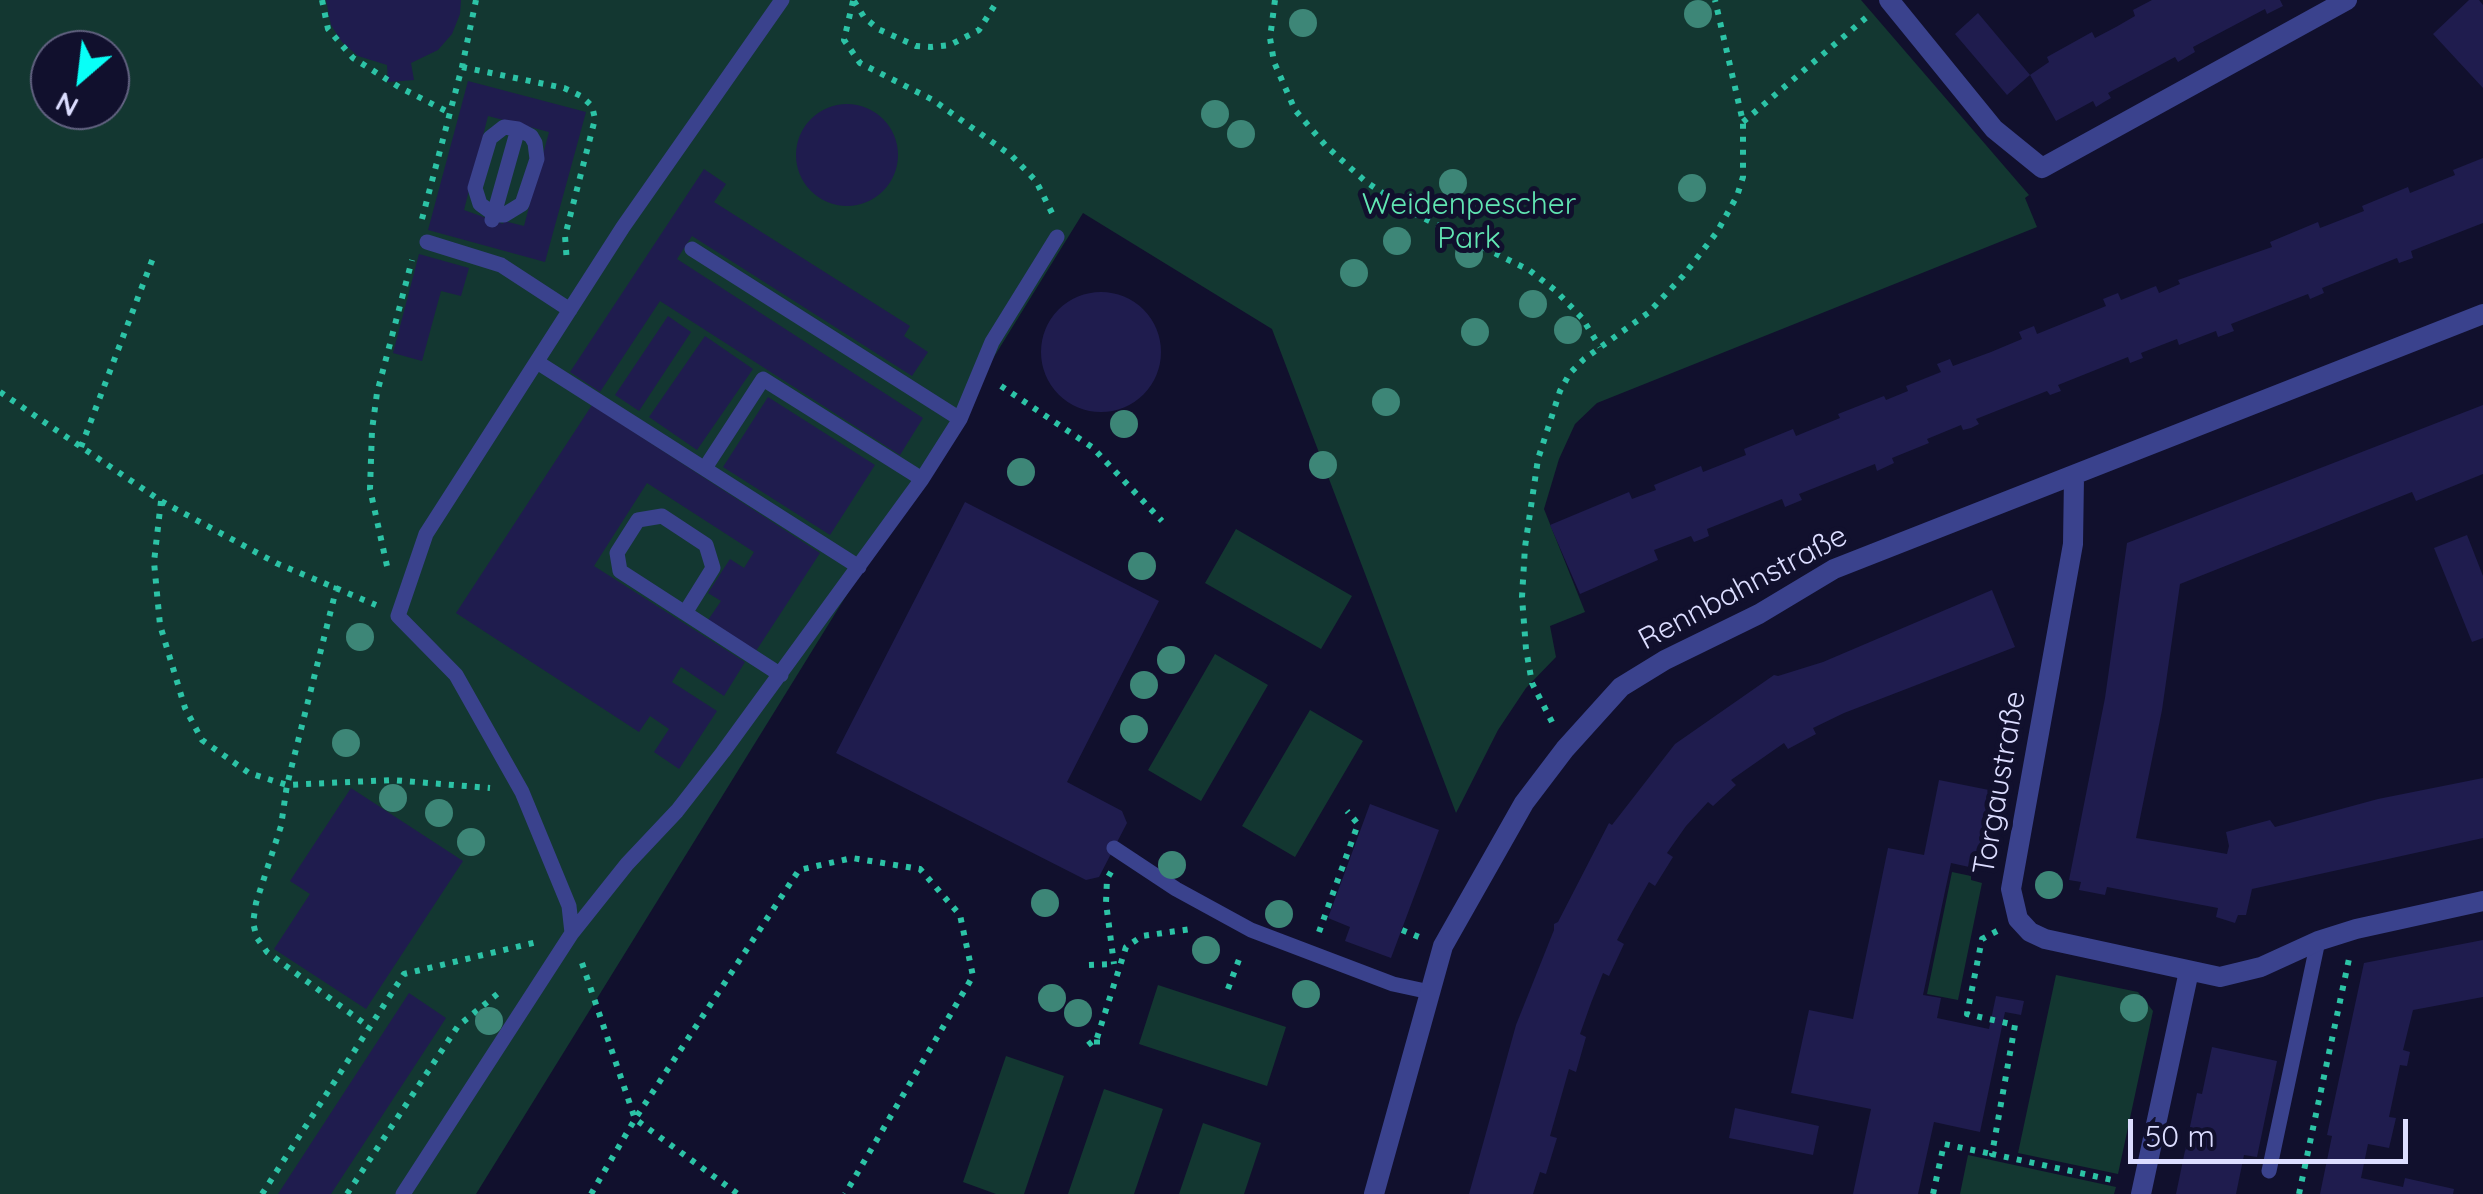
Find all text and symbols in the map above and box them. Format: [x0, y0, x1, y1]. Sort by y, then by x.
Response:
north arrow [30, 30, 130, 130]
text: N [49, 85, 84, 125]
park label: Weidenpescher Park [1362, 187, 1576, 258]
street label: Rennbahnstraße [1633, 518, 1853, 658]
street label: Torgaustraße [1966, 688, 2034, 878]
scale bar [2133, 1099, 2413, 1161]
text: 50 m [2145, 1117, 2215, 1155]

